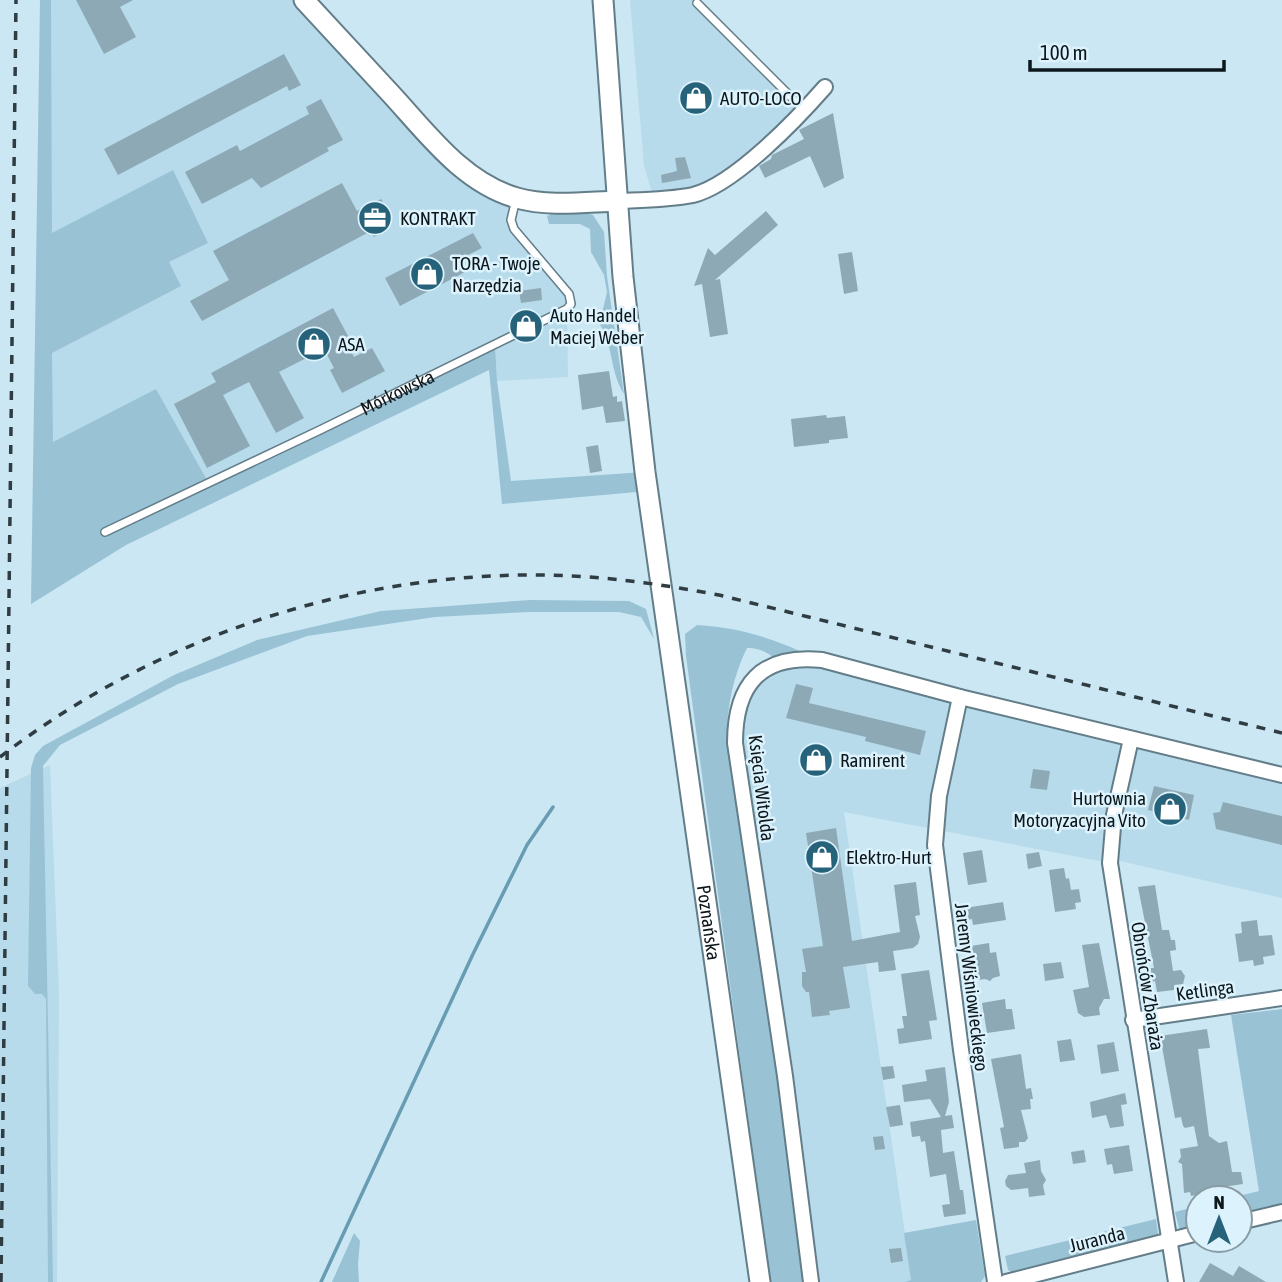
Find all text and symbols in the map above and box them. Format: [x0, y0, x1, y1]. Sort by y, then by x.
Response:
scale bar [1030, 28, 1224, 72]
text: 100 m [1040, 40, 1088, 64]
shop icon: AUTO-LOCO [677, 79, 715, 117]
place label: AUTO-LOCO [720, 87, 802, 109]
office icon: KONTRAKT [356, 199, 394, 237]
place label: KONTRAKT [400, 207, 477, 229]
place label: TORA - Twoje Narzędzia [452, 252, 540, 296]
shop icon: TORA - Twoje Narzędzia [408, 255, 446, 293]
place label: Auto Handel Maciej Weber [550, 304, 644, 348]
shop icon: Auto Handel Maciej Weber [507, 307, 545, 345]
shop icon: ASA [295, 325, 333, 363]
place label: ASA [338, 333, 365, 355]
street label: Mórkowska [357, 365, 438, 419]
street label: Księcia Witolda [745, 734, 779, 842]
shop icon: Ramirent [797, 741, 835, 779]
place label: Ramirent [840, 749, 905, 771]
place label: Hurtownia Motoryzacyjna Vito [1013, 787, 1146, 831]
shop icon: Hurtownia Motoryzacyjna Vito [1151, 790, 1189, 828]
shop icon: Elektro-Hurt [803, 838, 841, 876]
place label: Elektro-Hurt [846, 846, 932, 868]
street label: Poznańska [693, 883, 725, 962]
street label: Jaremy Wiśniowieckiego [951, 902, 993, 1072]
street label: Obrońców Zbaraża [1127, 920, 1169, 1052]
street label: Ketlinga [1175, 975, 1235, 1005]
north arrow [1184, 1184, 1254, 1254]
text: N [1213, 1191, 1225, 1213]
street label: Juranda [1067, 1222, 1127, 1256]

